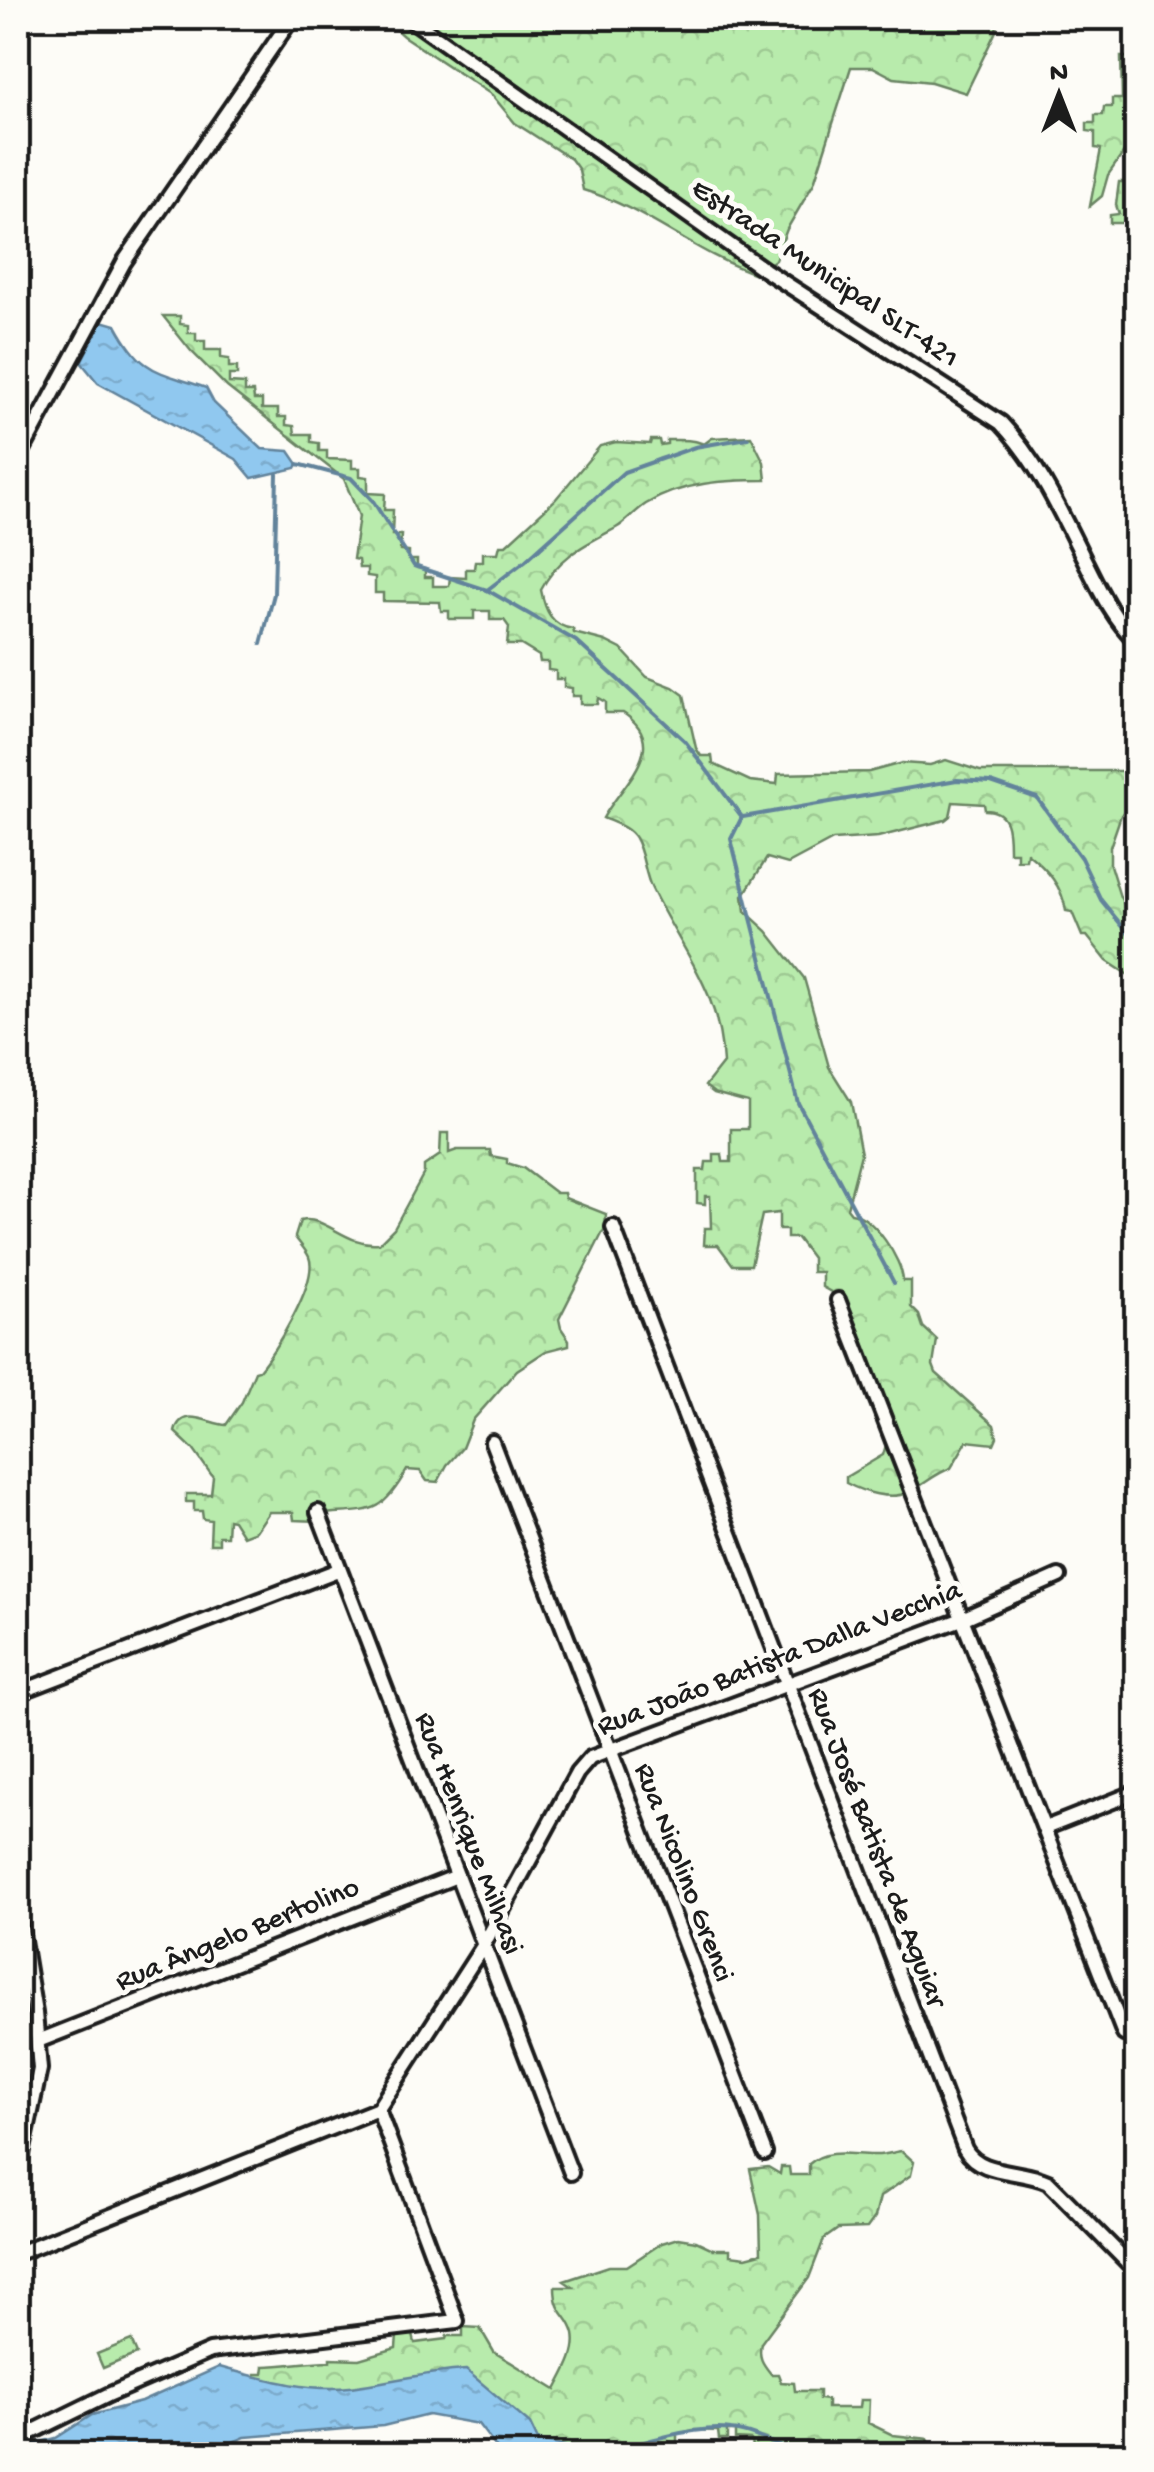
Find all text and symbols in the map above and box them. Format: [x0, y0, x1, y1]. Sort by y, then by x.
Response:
north arrow [1009, 45, 1109, 145]
text: N [1050, 58, 1068, 91]
street label: Estrada Municipal SLT-421 [684, 172, 964, 378]
street label: Rua João Batista Dalla Vecchia [593, 1574, 968, 1746]
street label: Rua José Batista de Aguiar [798, 1683, 953, 2015]
street label: Rua Henrique Milhasi [405, 1708, 529, 1960]
street label: Rua Nicolino Grenci [624, 1759, 740, 1987]
street label: Rua Ângelo Bertolino [111, 1870, 365, 2001]

